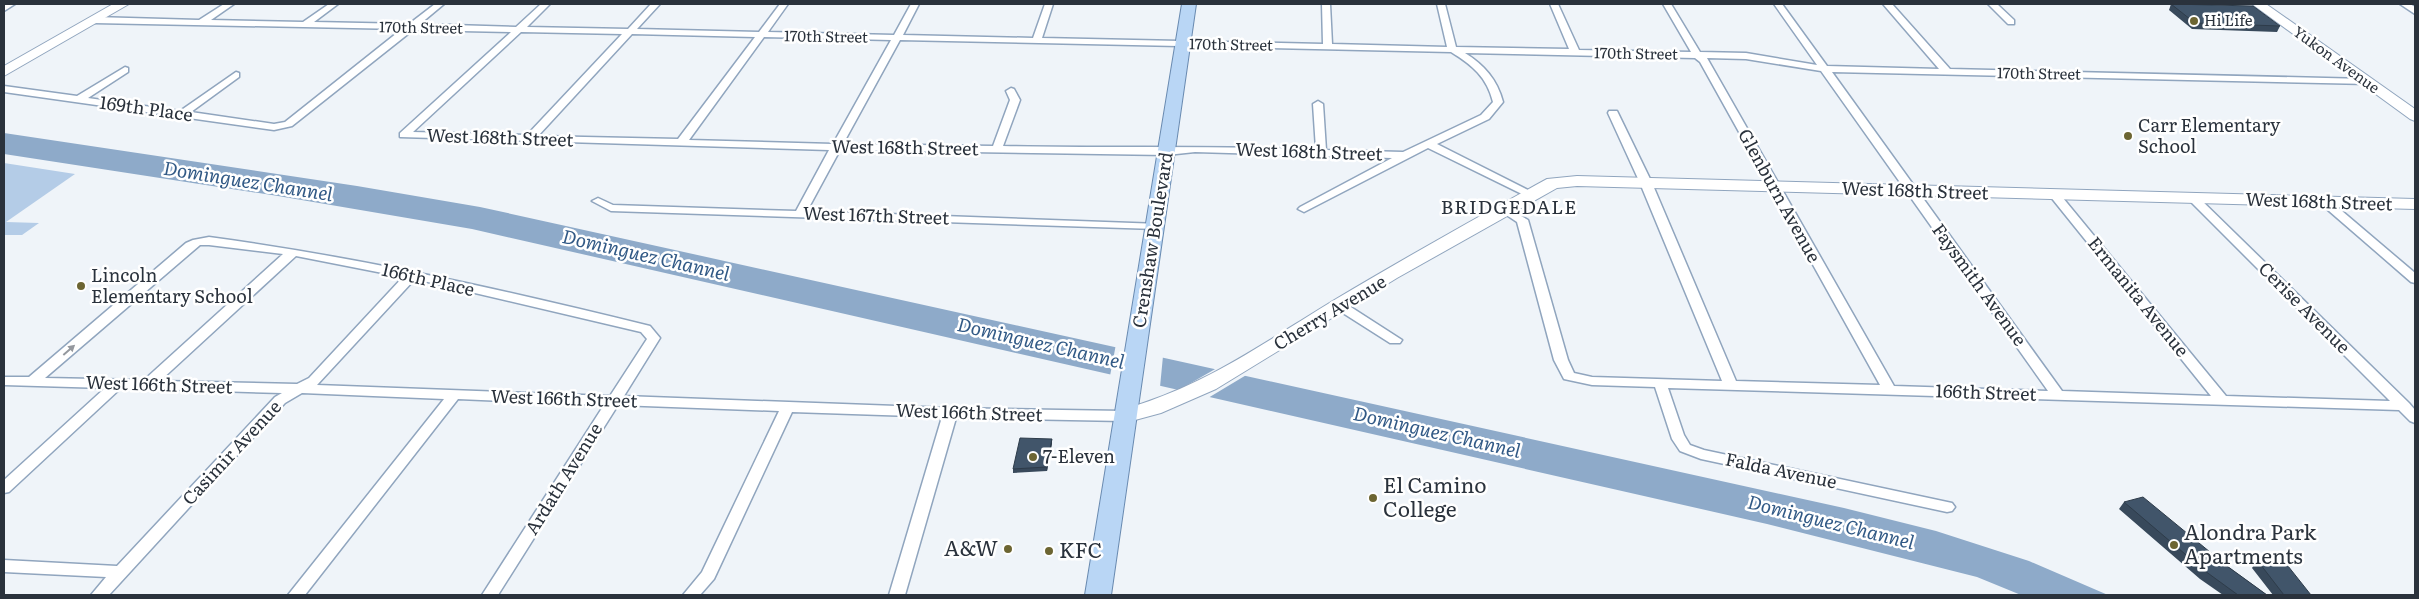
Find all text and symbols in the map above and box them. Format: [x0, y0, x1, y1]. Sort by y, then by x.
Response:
place label: Hi Life [2204, 8, 2253, 31]
street label: 170th Street [379, 14, 463, 39]
marker: Hi Life [2188, 15, 2200, 27]
street label: Yukon Avenue [2289, 19, 2385, 98]
street label: 170th Street [784, 23, 868, 48]
street label: 170th Street [1189, 31, 1273, 56]
street label: 170th Street [1594, 40, 1678, 65]
street label: 170th Street [1997, 60, 2081, 85]
street label: 169th Place [98, 88, 195, 127]
place label: Carr Elementary School [2138, 111, 2281, 159]
street label: West 168th Street [426, 120, 575, 153]
street label: Glenburn Avenue [1732, 123, 1828, 267]
marker: Carr Elementary School [2122, 130, 2134, 142]
street label: West 168th Street [831, 132, 980, 161]
street label: West 168th Street [1235, 134, 1384, 167]
street label: Crenshaw Boulevard [1124, 150, 1179, 330]
water label: Dominguez Channel [161, 153, 335, 207]
street label: West 168th Street [1841, 173, 1990, 206]
street label: West 168th Street [2245, 184, 2394, 217]
district label: BRIDGEDALE [1441, 192, 1577, 220]
street label: West 167th Street [802, 198, 950, 231]
street label: Faysmith Avenue [1926, 217, 2034, 351]
water label: Dominguez Channel [560, 221, 733, 287]
street label: Ermanita Avenue [2082, 230, 2196, 362]
street label: 166th Place [379, 255, 477, 302]
street label: Cerise Avenue [2253, 255, 2357, 359]
place label: Lincoln Elementary School [91, 261, 253, 309]
street label: Cherry Avenue [1268, 267, 1391, 356]
marker: Lincoln Elementary School [75, 280, 87, 292]
water label: Dominguez Channel [955, 309, 1128, 375]
one-way arrow [62, 344, 75, 355]
street label: West 166th Street [85, 367, 234, 400]
street label: 166th Street [1935, 376, 2038, 407]
street label: West 166th Street [490, 381, 639, 414]
street label: Casimir Avenue [175, 393, 287, 510]
street label: West 166th Street [895, 395, 1044, 428]
water label: Dominguez Channel [1351, 398, 1524, 464]
street label: Ardath Avenue [518, 417, 608, 539]
place label: 7-Eleven [1043, 442, 1115, 469]
street label: Falda Avenue [1723, 445, 1840, 495]
marker: 7-Eleven [1027, 451, 1039, 463]
place label: El Camino College [1383, 468, 1487, 523]
water label: Dominguez Channel [1745, 487, 1918, 555]
marker: El Camino College [1367, 492, 1379, 504]
place label: Alondra Park Apartments [2184, 515, 2317, 570]
place label: A&W [944, 531, 998, 562]
place label: KFC [1059, 533, 1102, 564]
marker: Alondra Park Apartments [2168, 539, 2180, 551]
marker: A&W [1002, 543, 1014, 555]
marker: KFC [1043, 545, 1055, 557]

